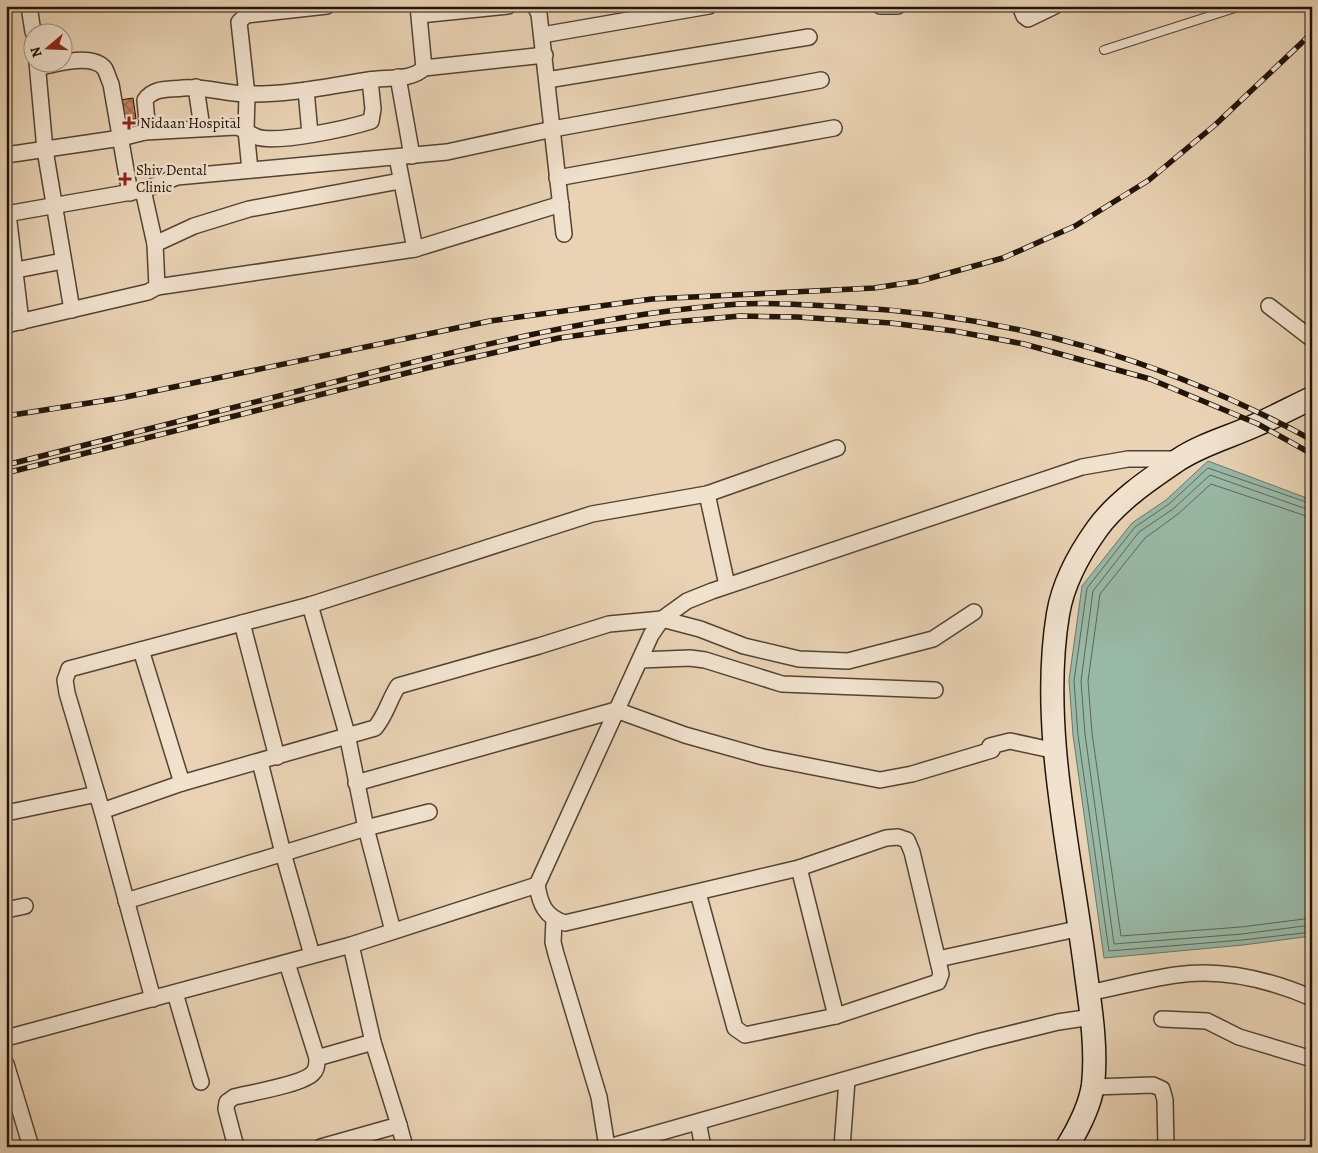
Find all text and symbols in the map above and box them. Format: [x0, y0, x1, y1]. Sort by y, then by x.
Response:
north arrow [22, 22, 72, 72]
text: N [26, 44, 47, 60]
place label: Nidaan Hospital [140, 113, 241, 133]
marker: Nidaan Hospital [122, 116, 136, 130]
place label: Shiv Dental Clinic [136, 160, 207, 197]
marker: Shiv Dental Clinic [118, 172, 132, 186]

